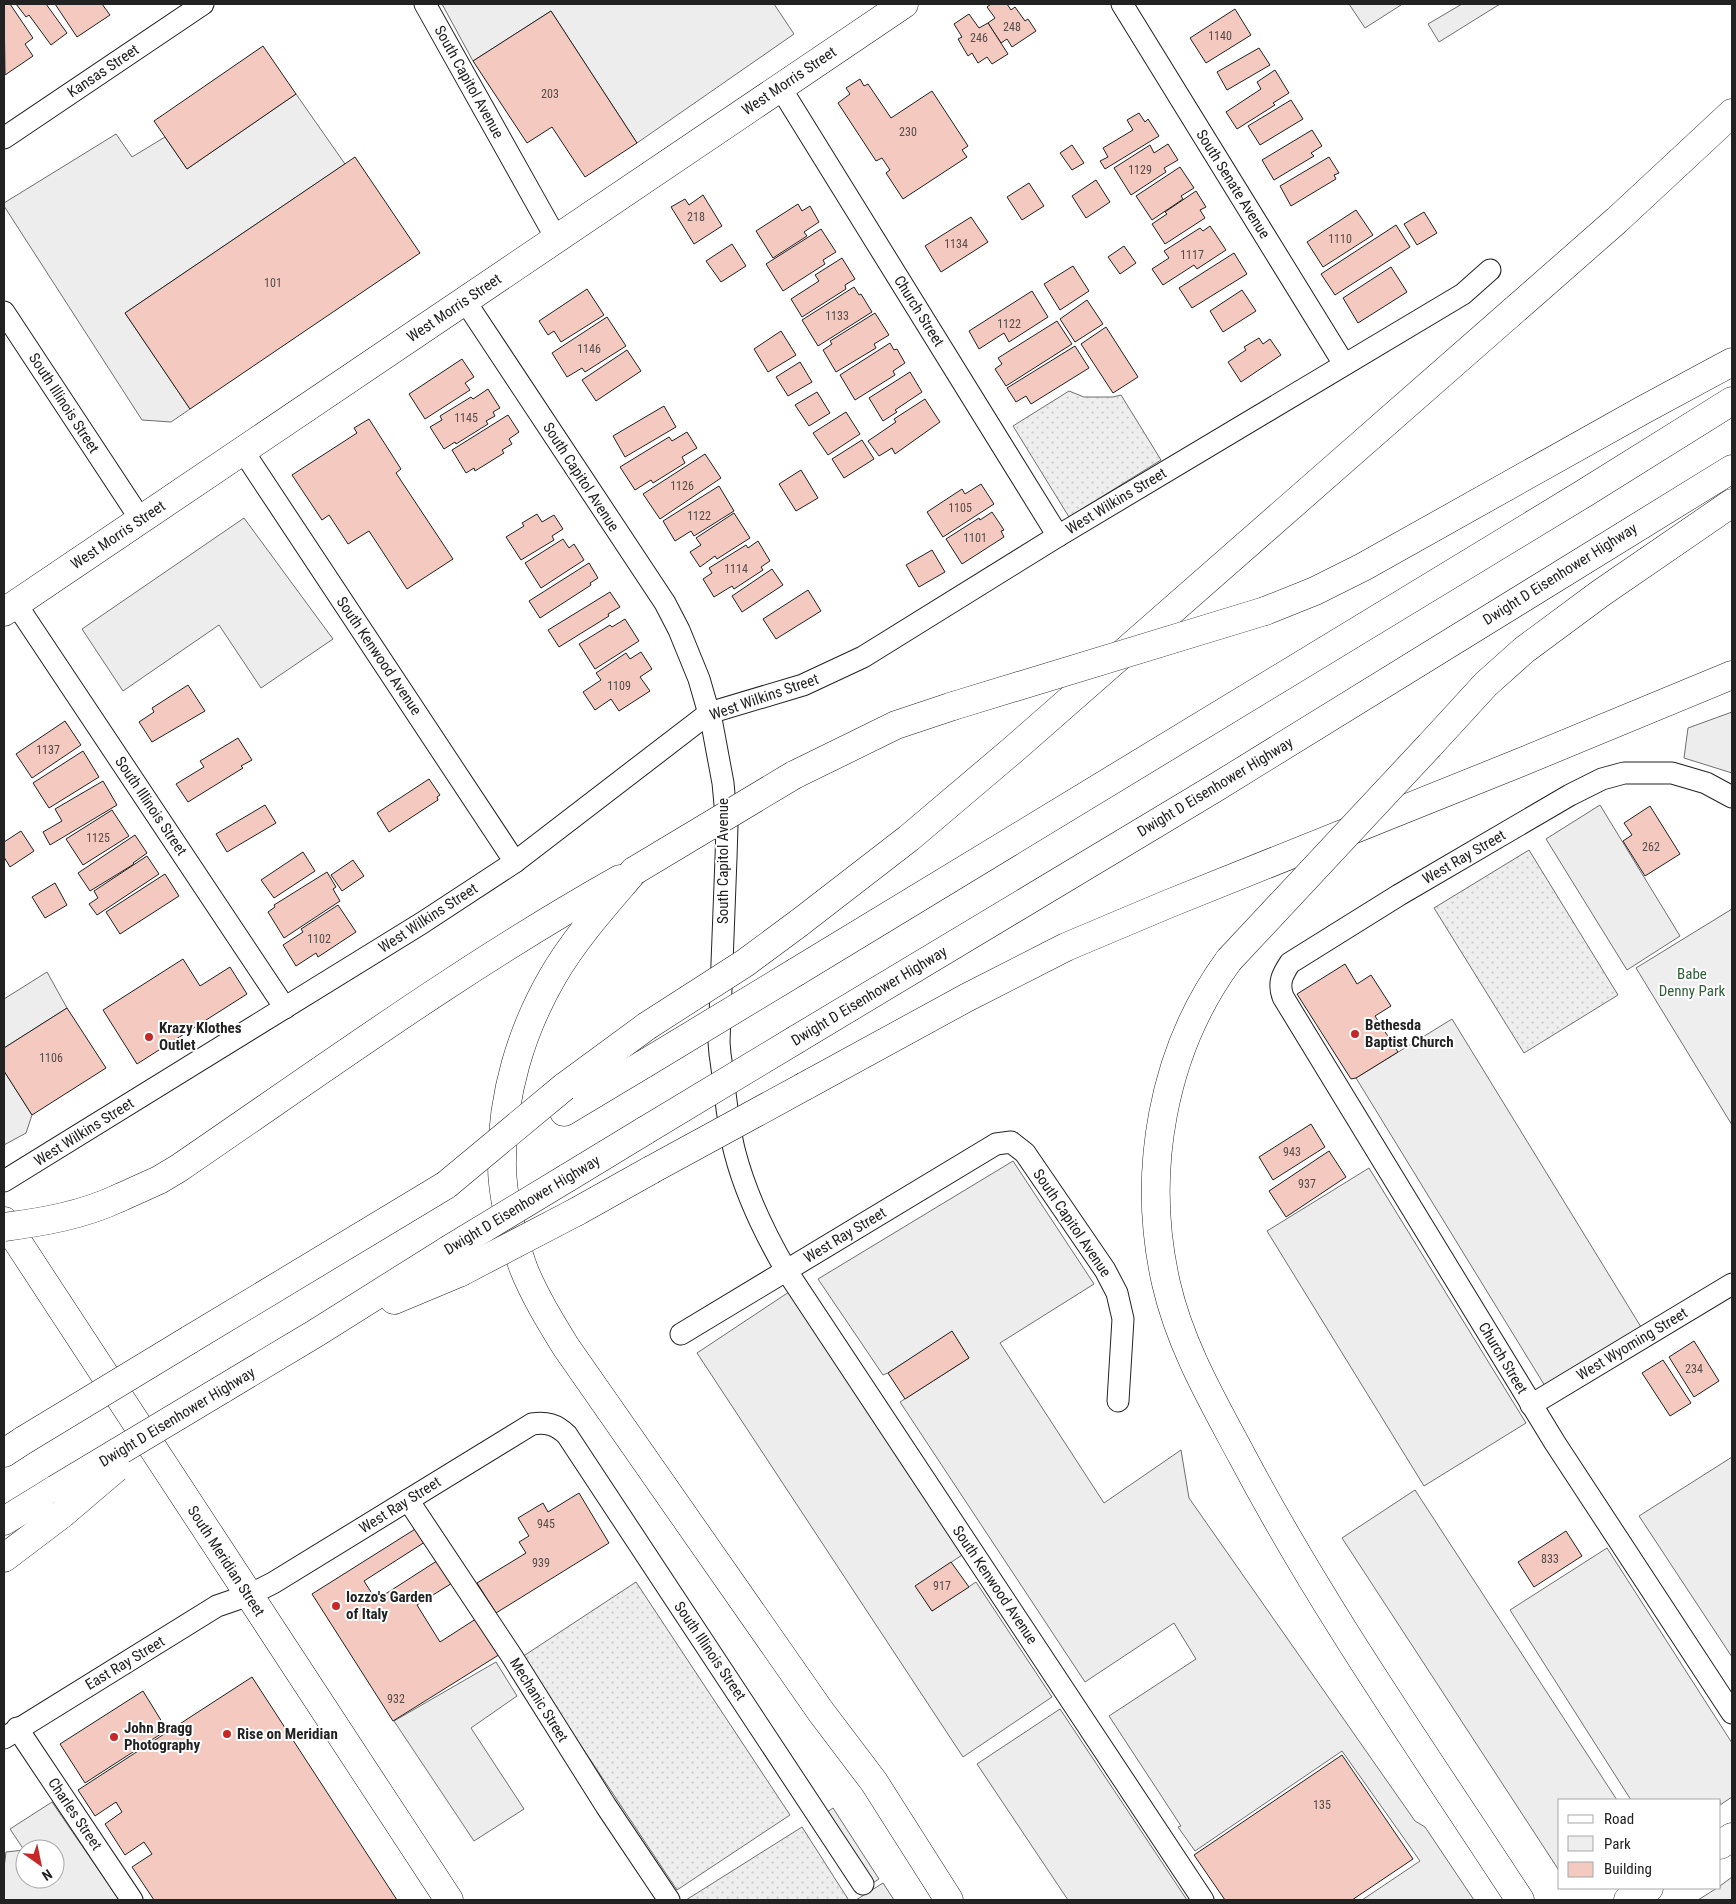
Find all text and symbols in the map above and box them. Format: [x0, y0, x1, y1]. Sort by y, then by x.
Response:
house number: 248 [1003, 20, 1021, 34]
street label: South Capitol Avenue [431, 22, 507, 142]
house number: 1140 [1208, 29, 1232, 43]
house number: 246 [970, 31, 988, 45]
street label: Kansas Street [64, 41, 142, 101]
street label: West Morris Street [738, 43, 840, 119]
house number: 203 [541, 87, 559, 101]
house number: 230 [899, 125, 917, 139]
street label: South Senate Avenue [1192, 126, 1274, 242]
house number: 1129 [1128, 163, 1152, 177]
house number: 218 [687, 210, 705, 224]
house number: 1110 [1328, 232, 1352, 246]
house number: 1134 [944, 237, 968, 251]
house number: 1117 [1180, 248, 1204, 262]
street label: West Morris Street [403, 270, 505, 346]
street label: Church Street [890, 272, 948, 350]
house number: 101 [264, 276, 282, 290]
house number: 1133 [825, 309, 849, 323]
house number: 1122 [997, 317, 1021, 331]
house number: 1146 [577, 342, 601, 356]
street label: South Illinois Street [25, 350, 103, 456]
house number: 1145 [454, 411, 478, 425]
street label: South Capitol Avenue [539, 419, 623, 535]
street label: West Wilkins Street [1062, 464, 1170, 538]
house number: 1126 [670, 479, 694, 493]
street label: West Morris Street [67, 497, 169, 573]
house number: 1105 [948, 501, 972, 515]
house number: 1122 [687, 509, 711, 523]
street label: Dwight D Eisenhower Highway [1480, 519, 1640, 629]
house number: 1101 [963, 531, 987, 545]
house number: 1114 [724, 562, 748, 576]
street label: South Kenwood Avenue [333, 593, 425, 719]
street label: West Wilkins Street [707, 670, 821, 724]
house number: 1109 [607, 679, 631, 693]
street label: Dwight D Eisenhower Highway [1134, 733, 1296, 841]
house number: 1137 [36, 743, 60, 757]
street label: South Illinois Street [111, 753, 191, 859]
street label: South Capitol Avenue [714, 798, 732, 924]
street label: West Ray Street [1419, 826, 1509, 888]
house number: 1125 [86, 831, 110, 845]
house number: 262 [1642, 840, 1660, 854]
street label: West Wilkins Street [375, 879, 481, 957]
house number: 1102 [307, 932, 331, 946]
street label: Dwight D Eisenhower Highway [788, 942, 950, 1050]
park label: Babe Denny Park [1659, 965, 1726, 1000]
place label: Bethesda Baptist Church [1365, 1016, 1454, 1051]
place label: Krazy Klothes Outlet [159, 1019, 242, 1054]
marker: Bethesda Baptist Church [1349, 1028, 1361, 1040]
marker: Krazy Klothes Outlet [143, 1031, 155, 1043]
house number: 1106 [39, 1051, 63, 1065]
street label: West Wilkins Street [31, 1094, 137, 1170]
house number: 943 [1283, 1145, 1301, 1159]
street label: Dwight D Eisenhower Highway [441, 1151, 603, 1259]
street label: South Capitol Avenue [1029, 1166, 1115, 1280]
house number: 937 [1298, 1177, 1316, 1191]
street label: West Ray Street [801, 1203, 889, 1267]
street label: West Wyoming Street [1573, 1304, 1691, 1384]
street label: Church Street [1475, 1319, 1531, 1397]
house number: 234 [1685, 1362, 1703, 1376]
street label: Dwight D Eisenhower Highway [96, 1363, 258, 1471]
street label: West Ray Street [356, 1473, 444, 1537]
street label: South Meridian Street [184, 1502, 268, 1620]
house number: 945 [537, 1517, 555, 1531]
street label: South Kenwood Avenue [949, 1522, 1041, 1648]
house number: 833 [1541, 1552, 1559, 1566]
house number: 939 [532, 1556, 550, 1570]
house number: 917 [933, 1579, 951, 1593]
place label: Iozzo's Garden of Italy [346, 1588, 432, 1623]
street label: South Illinois Street [670, 1598, 750, 1704]
marker: Iozzo's Garden of Italy [330, 1600, 342, 1612]
street label: East Ray Street [82, 1632, 168, 1694]
street label: Mechanic Street [506, 1655, 572, 1745]
house number: 932 [387, 1692, 405, 1706]
place label: John Bragg Photography [124, 1719, 200, 1754]
place label: Rise on Meridian [237, 1725, 338, 1743]
marker: Rise on Meridian [221, 1728, 233, 1740]
marker: John Bragg Photography [108, 1731, 120, 1743]
street label: Charles Street [44, 1774, 106, 1854]
house number: 135 [1313, 1798, 1331, 1812]
legend [1558, 1799, 1721, 1889]
text: Road [1604, 1810, 1634, 1828]
text: Park [1604, 1835, 1631, 1853]
north arrow [15, 1839, 65, 1889]
text: Building [1604, 1860, 1652, 1878]
text: N [39, 1866, 55, 1884]

